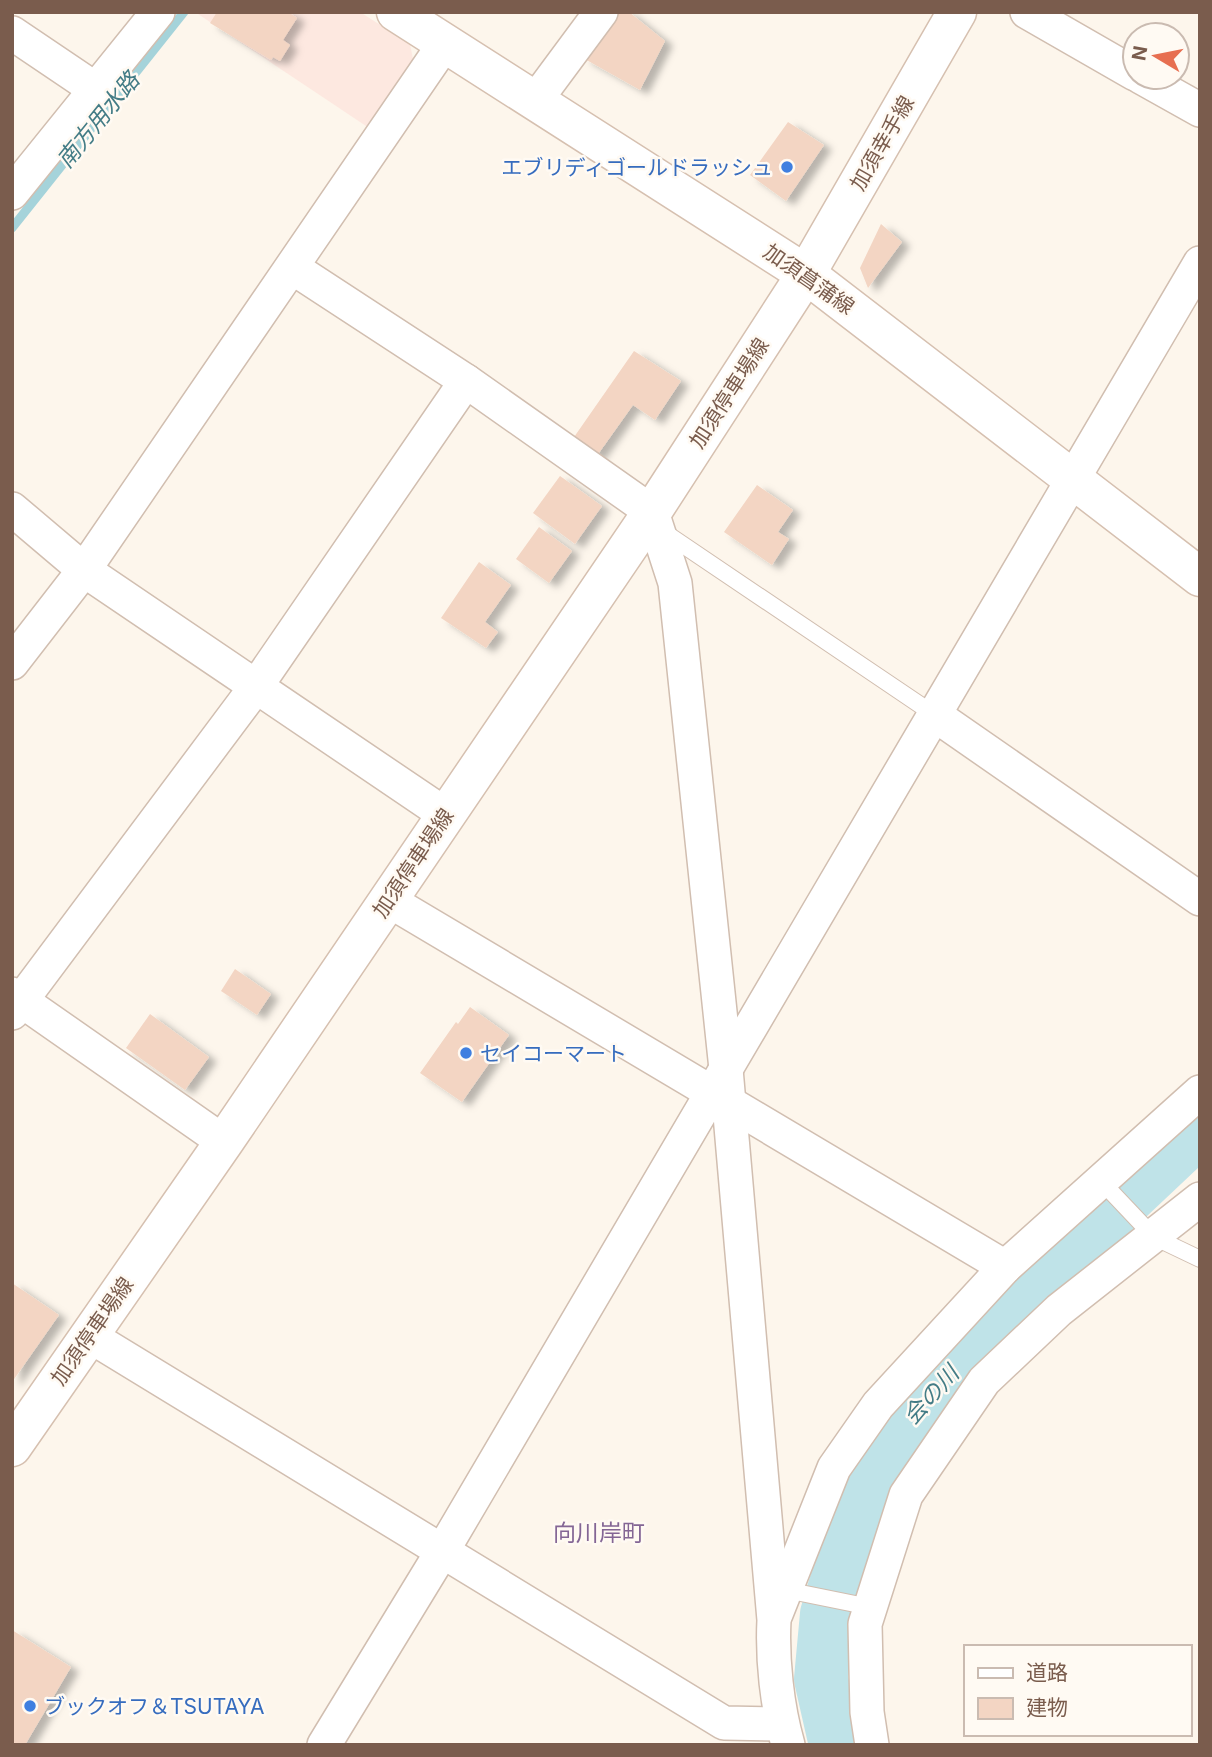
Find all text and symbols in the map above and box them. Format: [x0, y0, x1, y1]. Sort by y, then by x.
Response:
north arrow [1121, 21, 1191, 91]
text: N [1127, 44, 1152, 62]
water label: 南方用水路 [51, 65, 146, 173]
street label: 加須幸手線 [845, 91, 919, 195]
place label: エブリディゴールドラッシュ [501, 155, 773, 180]
marker: エブリディゴールドラッシュ [779, 159, 795, 175]
street label: 加須菖蒲線 [759, 239, 859, 319]
street label: 加須停車場線 [684, 333, 774, 453]
street label: 加須停車場線 [367, 804, 459, 922]
place label: セイコーマート [480, 1041, 627, 1066]
marker: セイコーマート [458, 1045, 474, 1061]
street label: 加須停車場線 [46, 1272, 138, 1390]
water label: 会の川 [898, 1358, 966, 1430]
district label: 向川岸町 [553, 1519, 645, 1547]
legend [964, 1645, 1191, 1736]
text: 道路 [1026, 1660, 1068, 1685]
place label: ブックオフ＆TSUTAYA [44, 1694, 265, 1719]
text: 建物 [1026, 1695, 1068, 1720]
marker: ブックオフ＆TSUTAYA [22, 1698, 38, 1714]

